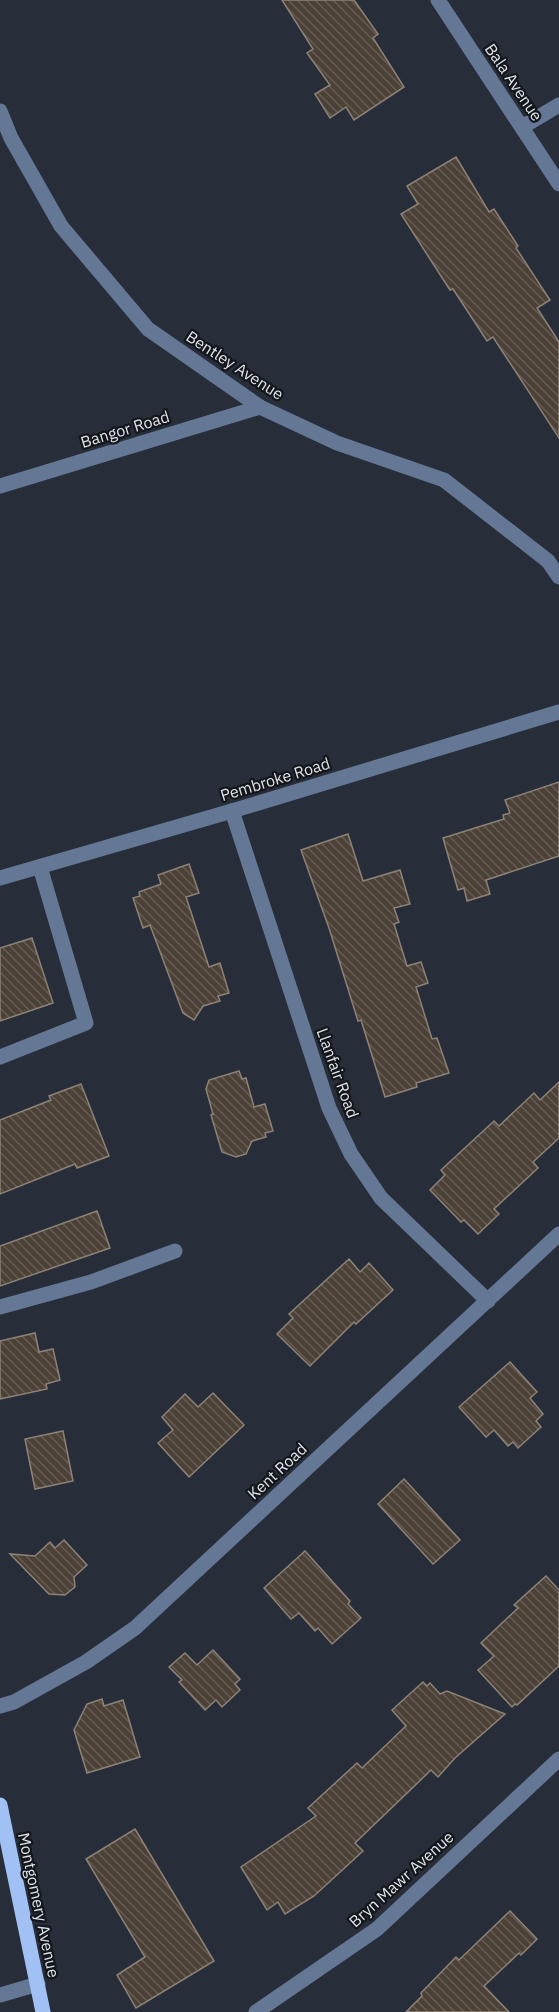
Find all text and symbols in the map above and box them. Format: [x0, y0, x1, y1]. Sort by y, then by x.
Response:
street label: Bala Avenue [481, 39, 547, 125]
street label: Bentley Avenue [183, 326, 288, 404]
street label: Bangor Road [78, 406, 172, 452]
street label: Pembroke Road [218, 753, 332, 805]
street label: Llanfair Road [312, 1025, 364, 1121]
street label: Kent Road [243, 1439, 311, 1503]
street label: Bryn Mawr Avenue [344, 1827, 458, 1931]
street label: Montgomery Avenue [14, 1831, 64, 1980]

